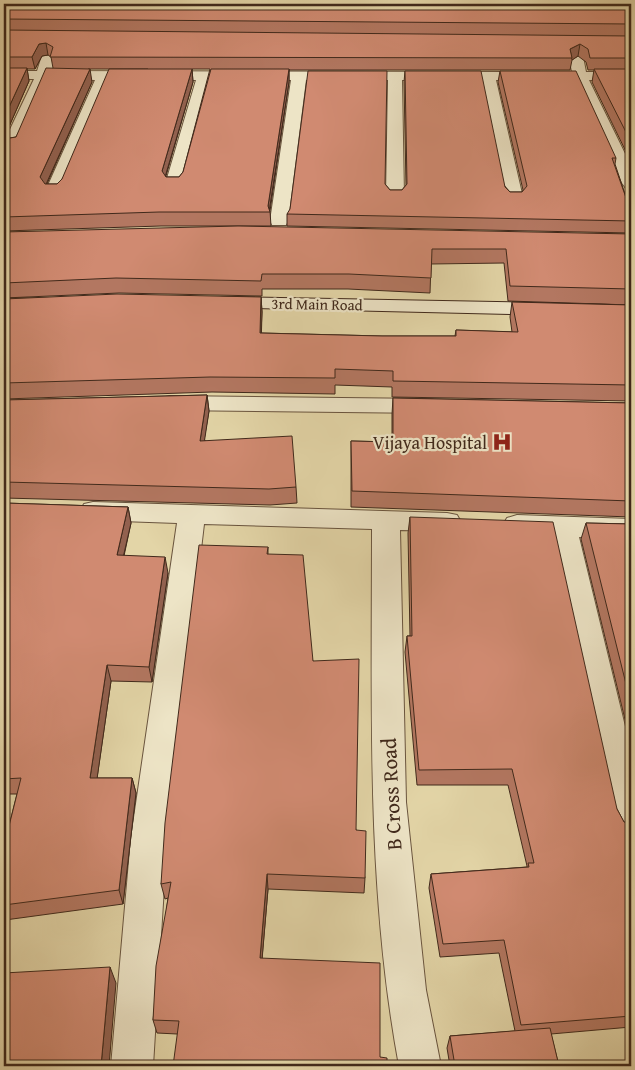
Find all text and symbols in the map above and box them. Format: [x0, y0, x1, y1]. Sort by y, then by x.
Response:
street label: 3rd Main Road [271, 293, 363, 315]
place label: Vijaya Hospital [373, 429, 487, 456]
hospital icon: Vijaya Hospital [491, 431, 513, 453]
street label: B Cross Road [373, 736, 409, 851]

